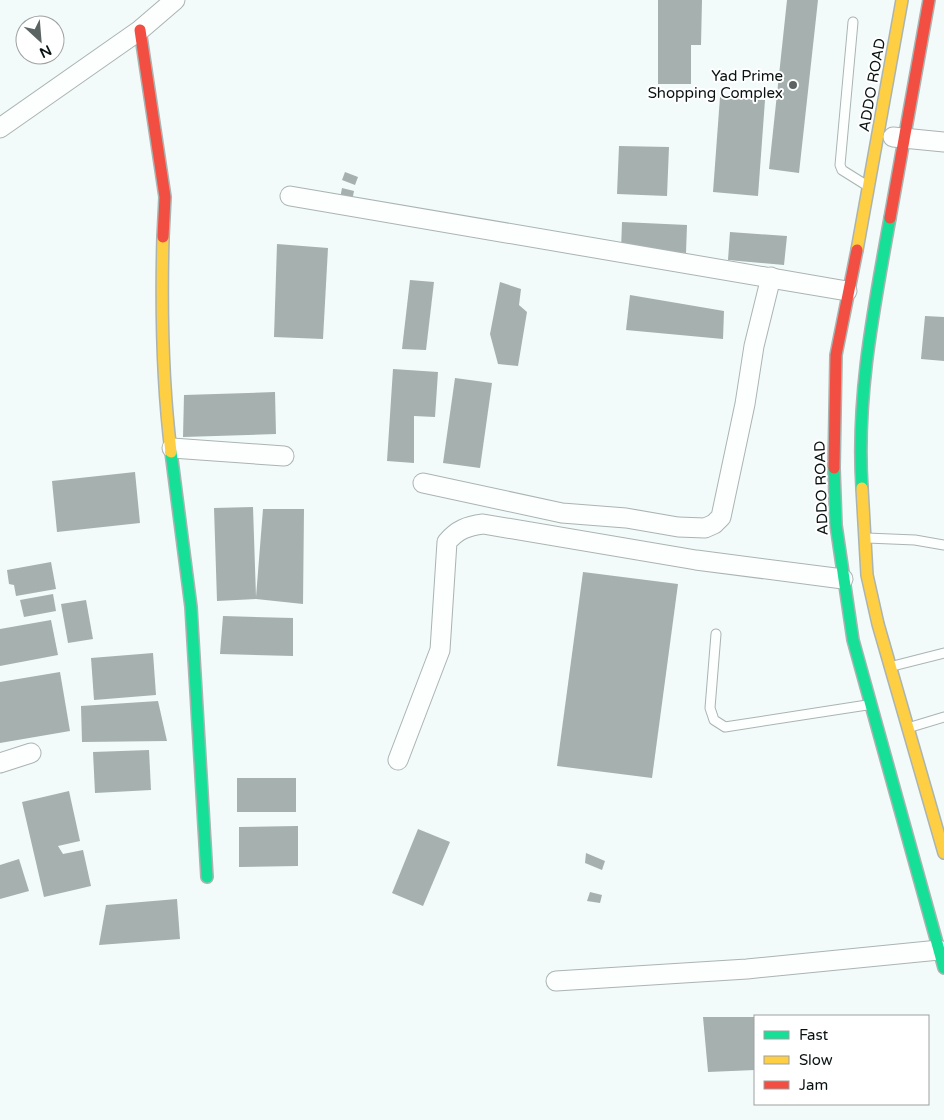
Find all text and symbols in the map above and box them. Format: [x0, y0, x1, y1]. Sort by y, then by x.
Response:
north arrow [15, 15, 65, 65]
street label: ADDO ROAD [855, 37, 889, 133]
text: N [37, 41, 54, 61]
place label: Yad Prime Shopping Complex [648, 67, 783, 102]
marker: Yad Prime Shopping Complex [787, 79, 799, 91]
street label: ADDO ROAD [810, 440, 832, 536]
legend [754, 1015, 929, 1105]
text: Fast [799, 1026, 829, 1044]
text: Slow [799, 1051, 833, 1069]
text: Jam [799, 1076, 828, 1094]

